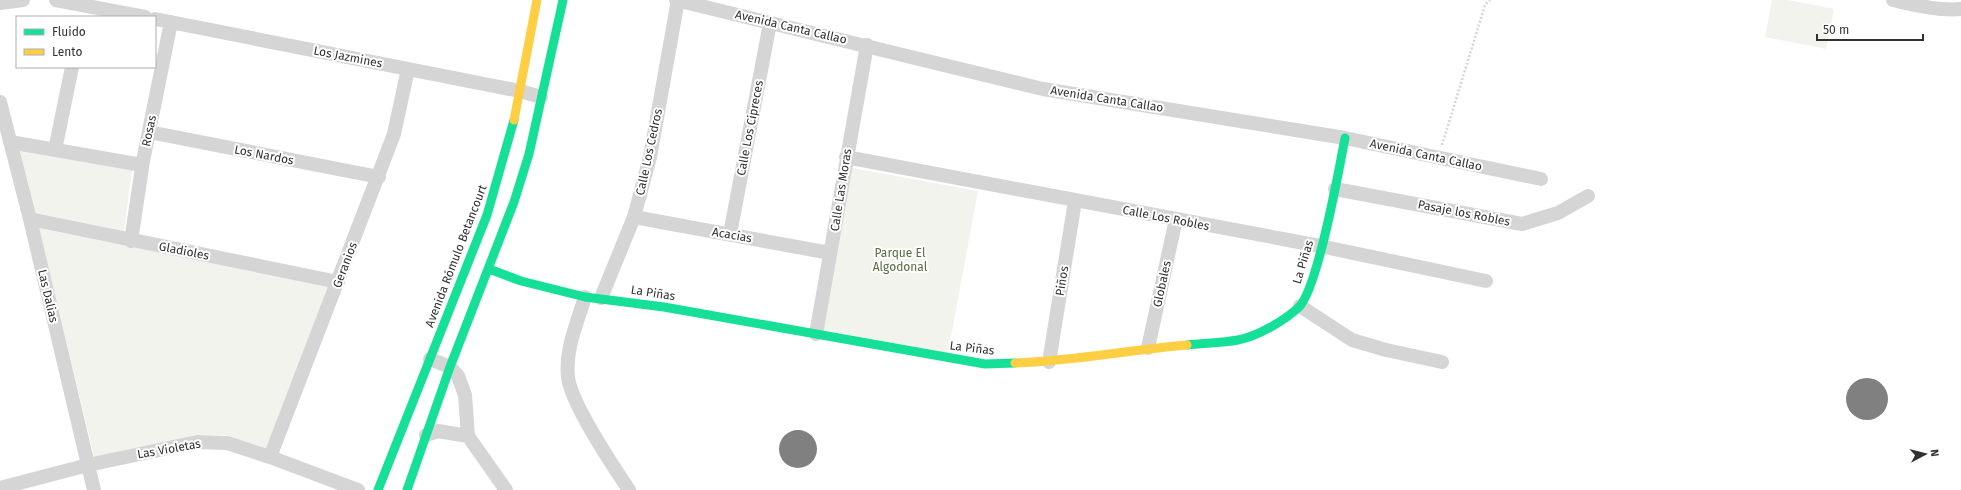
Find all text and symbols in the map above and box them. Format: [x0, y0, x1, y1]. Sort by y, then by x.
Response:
street label: Avenida Canta Callao [734, 7, 848, 47]
legend [16, 16, 156, 68]
scale bar [1817, 16, 1923, 42]
text: 50 m [1823, 23, 1849, 37]
text: Fluido [52, 25, 86, 39]
street label: Los Jazmines [312, 43, 384, 71]
text: Lento [52, 45, 82, 59]
street label: Calle Los Cipreces [734, 79, 766, 177]
street label: Avenida Canta Callao [1049, 83, 1165, 115]
street label: Calle Los Cedros [633, 107, 665, 197]
street label: Rosas [139, 114, 159, 148]
street label: Avenida Canta Callao [1369, 136, 1483, 174]
street label: Los Nardos [233, 142, 295, 168]
street label: Calle Las Moras [828, 147, 854, 232]
street label: Avenida Rómulo Betancourt [422, 182, 490, 329]
street label: Pasaje los Robles [1417, 197, 1512, 229]
street label: Calle Los Robles [1121, 203, 1211, 233]
street label: Acacias [711, 225, 753, 245]
street label: La Piñas [1290, 238, 1316, 286]
street label: Gladioles [158, 239, 211, 263]
street label: Geranios [330, 240, 360, 290]
park label: Parque El Algodonal [873, 246, 928, 274]
street label: Globales [1150, 259, 1174, 308]
street label: Piños [1053, 265, 1071, 297]
street label: Las Dalias [35, 268, 61, 324]
street label: La Piñas [630, 283, 677, 303]
street label: La Piñas [949, 338, 996, 358]
north arrow [1905, 434, 1945, 474]
street label: Las Violetas [136, 436, 202, 461]
text: N [1928, 448, 1941, 457]

